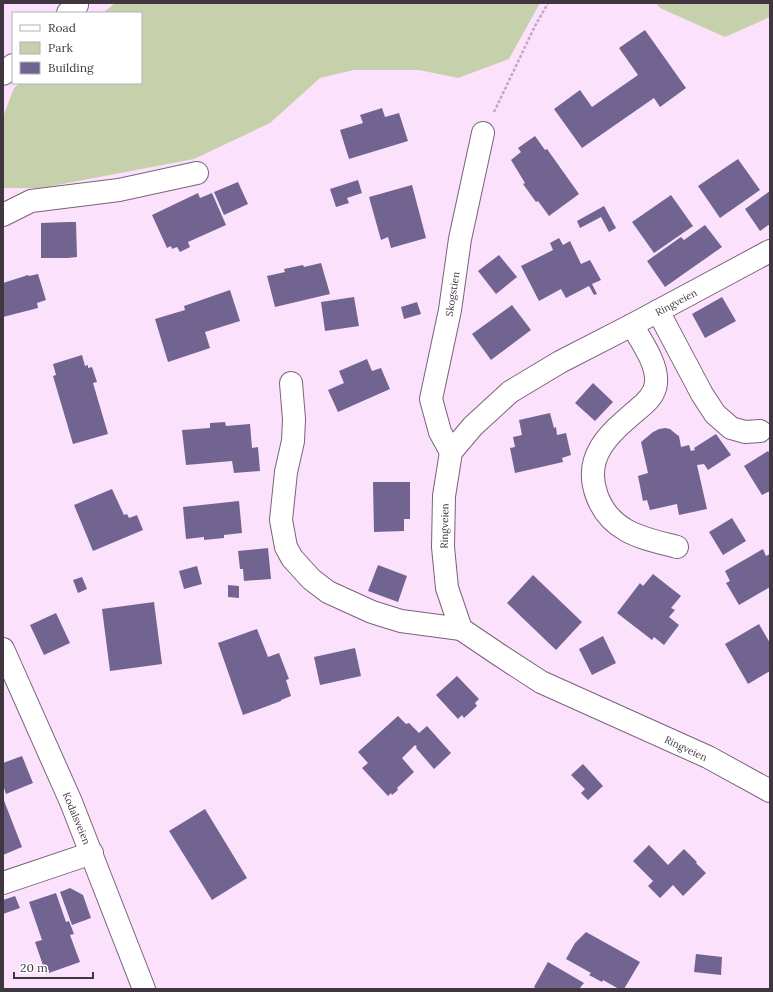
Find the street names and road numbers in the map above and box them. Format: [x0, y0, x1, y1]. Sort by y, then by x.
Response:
street label: Skogstien [443, 271, 462, 317]
street label: Ringveien [653, 286, 699, 319]
street label: Ringveien [438, 503, 451, 549]
street label: Ringveien [662, 733, 709, 764]
street label: Kodalsveien [60, 790, 93, 846]

